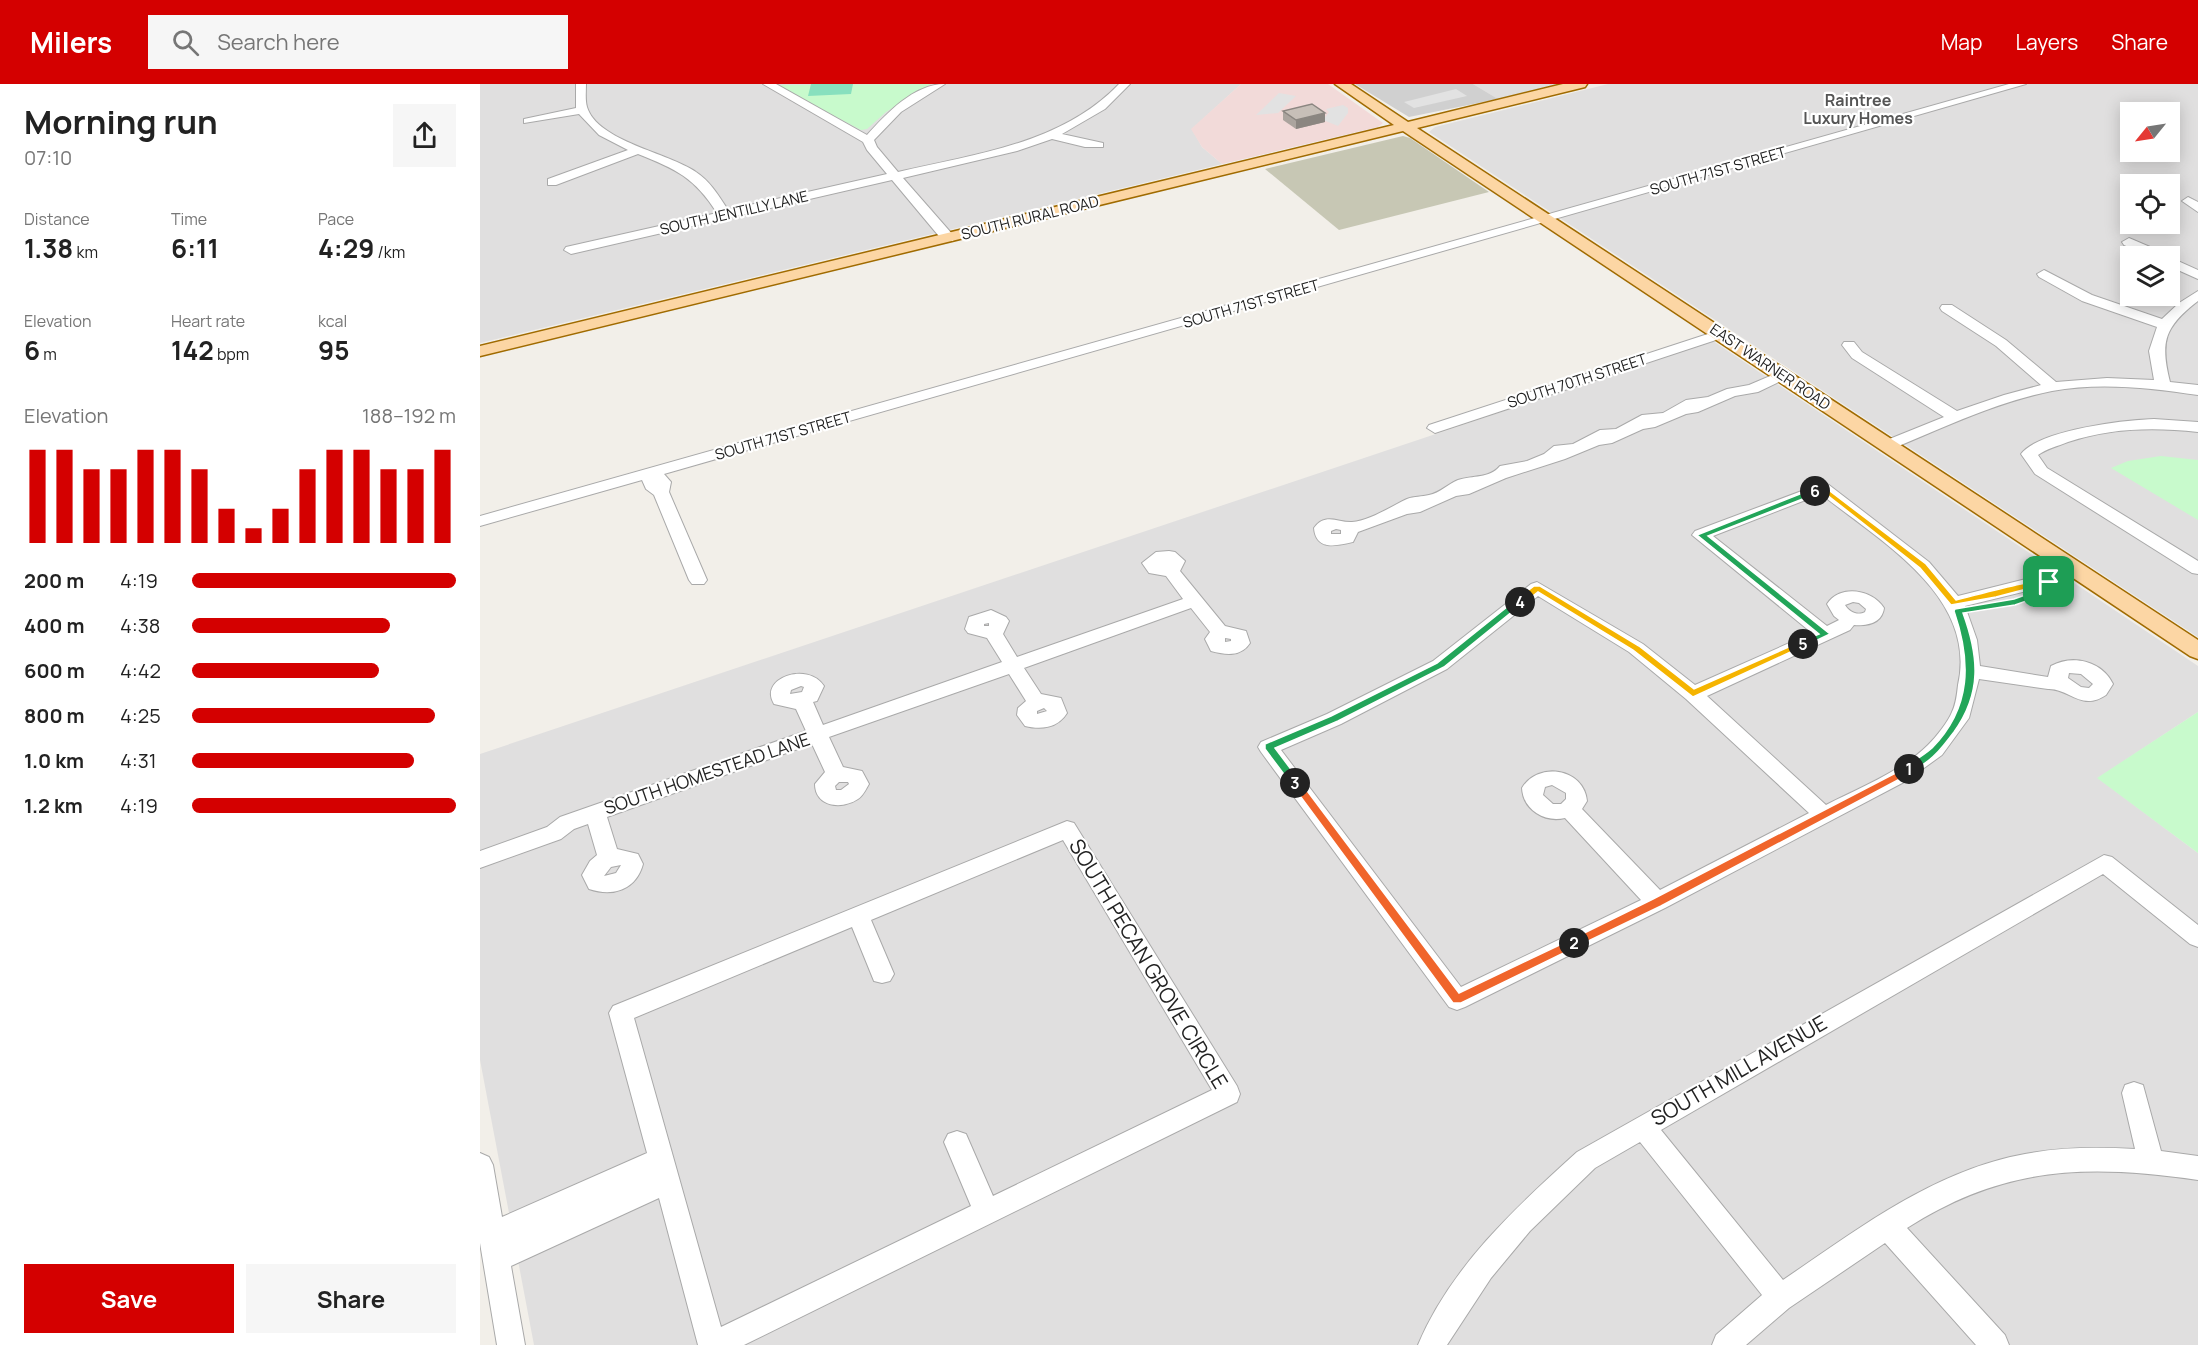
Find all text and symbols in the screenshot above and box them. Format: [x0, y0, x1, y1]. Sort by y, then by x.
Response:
search box [148, 15, 568, 69]
text: Milers [30, 23, 112, 61]
icon: search [169, 26, 202, 59]
text: Search here [217, 27, 340, 57]
text: Map [1941, 28, 1982, 56]
text: Layers [2015, 28, 2078, 56]
text: Share [2111, 28, 2168, 56]
district label: Raintree Luxury Homes [1803, 89, 1913, 129]
text: Morning run [24, 99, 218, 144]
north arrow [2120, 102, 2180, 162]
map controls [2120, 102, 2180, 306]
button: share [393, 104, 456, 167]
street label: SOUTH 71ST STREET [1647, 141, 1788, 200]
text: 07:10 [24, 144, 72, 171]
button: locate [2120, 174, 2180, 234]
street label: SOUTH JENTILLY LANE [658, 185, 810, 240]
street label: SOUTH RURAL ROAD [959, 190, 1101, 245]
text: Distance [24, 208, 90, 230]
text: Time [171, 208, 207, 230]
text: Pace [318, 208, 354, 230]
text: 1.38 [24, 230, 73, 266]
text: 6:11 [171, 230, 219, 266]
text: 4:29 [318, 230, 374, 266]
text: km [73, 241, 98, 263]
text: /km [374, 241, 405, 263]
button: layers [2120, 246, 2180, 306]
street label: SOUTH 71ST STREET [1180, 274, 1321, 333]
text: Elevation [24, 310, 92, 332]
text: Heart rate [171, 310, 245, 332]
text: kcal [318, 310, 347, 332]
street label: EAST WARNER ROAD [1706, 318, 1835, 415]
text: 6 [24, 332, 40, 368]
text: 142 [171, 332, 214, 368]
text: 95 [318, 332, 349, 368]
text: m [40, 343, 57, 365]
text: bpm [214, 343, 249, 365]
street label: SOUTH 70TH STREET [1504, 348, 1649, 413]
text: Elevation [24, 402, 108, 429]
text: 188–192 m [362, 402, 456, 429]
street label: SOUTH 71ST STREET [712, 406, 853, 465]
pin: 6 [1800, 476, 1830, 506]
text: 6 [1810, 480, 1820, 502]
pin [2023, 556, 2074, 607]
icon: arrive [2032, 565, 2065, 598]
text: 200 m [24, 567, 84, 594]
text: 4:19 [120, 567, 158, 594]
pin: 4 [1505, 587, 1535, 617]
text: 4 [1515, 591, 1525, 613]
text: 400 m [24, 612, 84, 639]
text: 4:38 [120, 612, 160, 639]
pin: 5 [1788, 629, 1818, 659]
text: 5 [1798, 633, 1808, 655]
text: 600 m [24, 657, 85, 684]
text: 4:42 [120, 657, 161, 684]
text: 800 m [24, 702, 85, 729]
text: 4:25 [120, 702, 161, 729]
street label: SOUTH HOMESTEAD LANE [601, 727, 813, 820]
text: 1.0 km [24, 747, 84, 774]
text: 4:31 [120, 747, 157, 774]
pin: 1 [1894, 754, 1924, 784]
text: 1 [1905, 758, 1913, 780]
pin: 3 [1280, 768, 1310, 798]
text: 3 [1290, 772, 1300, 794]
text: 1.2 km [24, 792, 83, 819]
text: 4:19 [120, 792, 158, 819]
street label: SOUTH PECAN GROVE CIRCLE [1063, 833, 1235, 1094]
pin: 2 [1559, 928, 1589, 958]
text: 2 [1569, 932, 1579, 954]
street label: SOUTH MILL AVENUE [1645, 1008, 1832, 1132]
button: Save [24, 1264, 234, 1333]
button: Share [246, 1264, 456, 1333]

